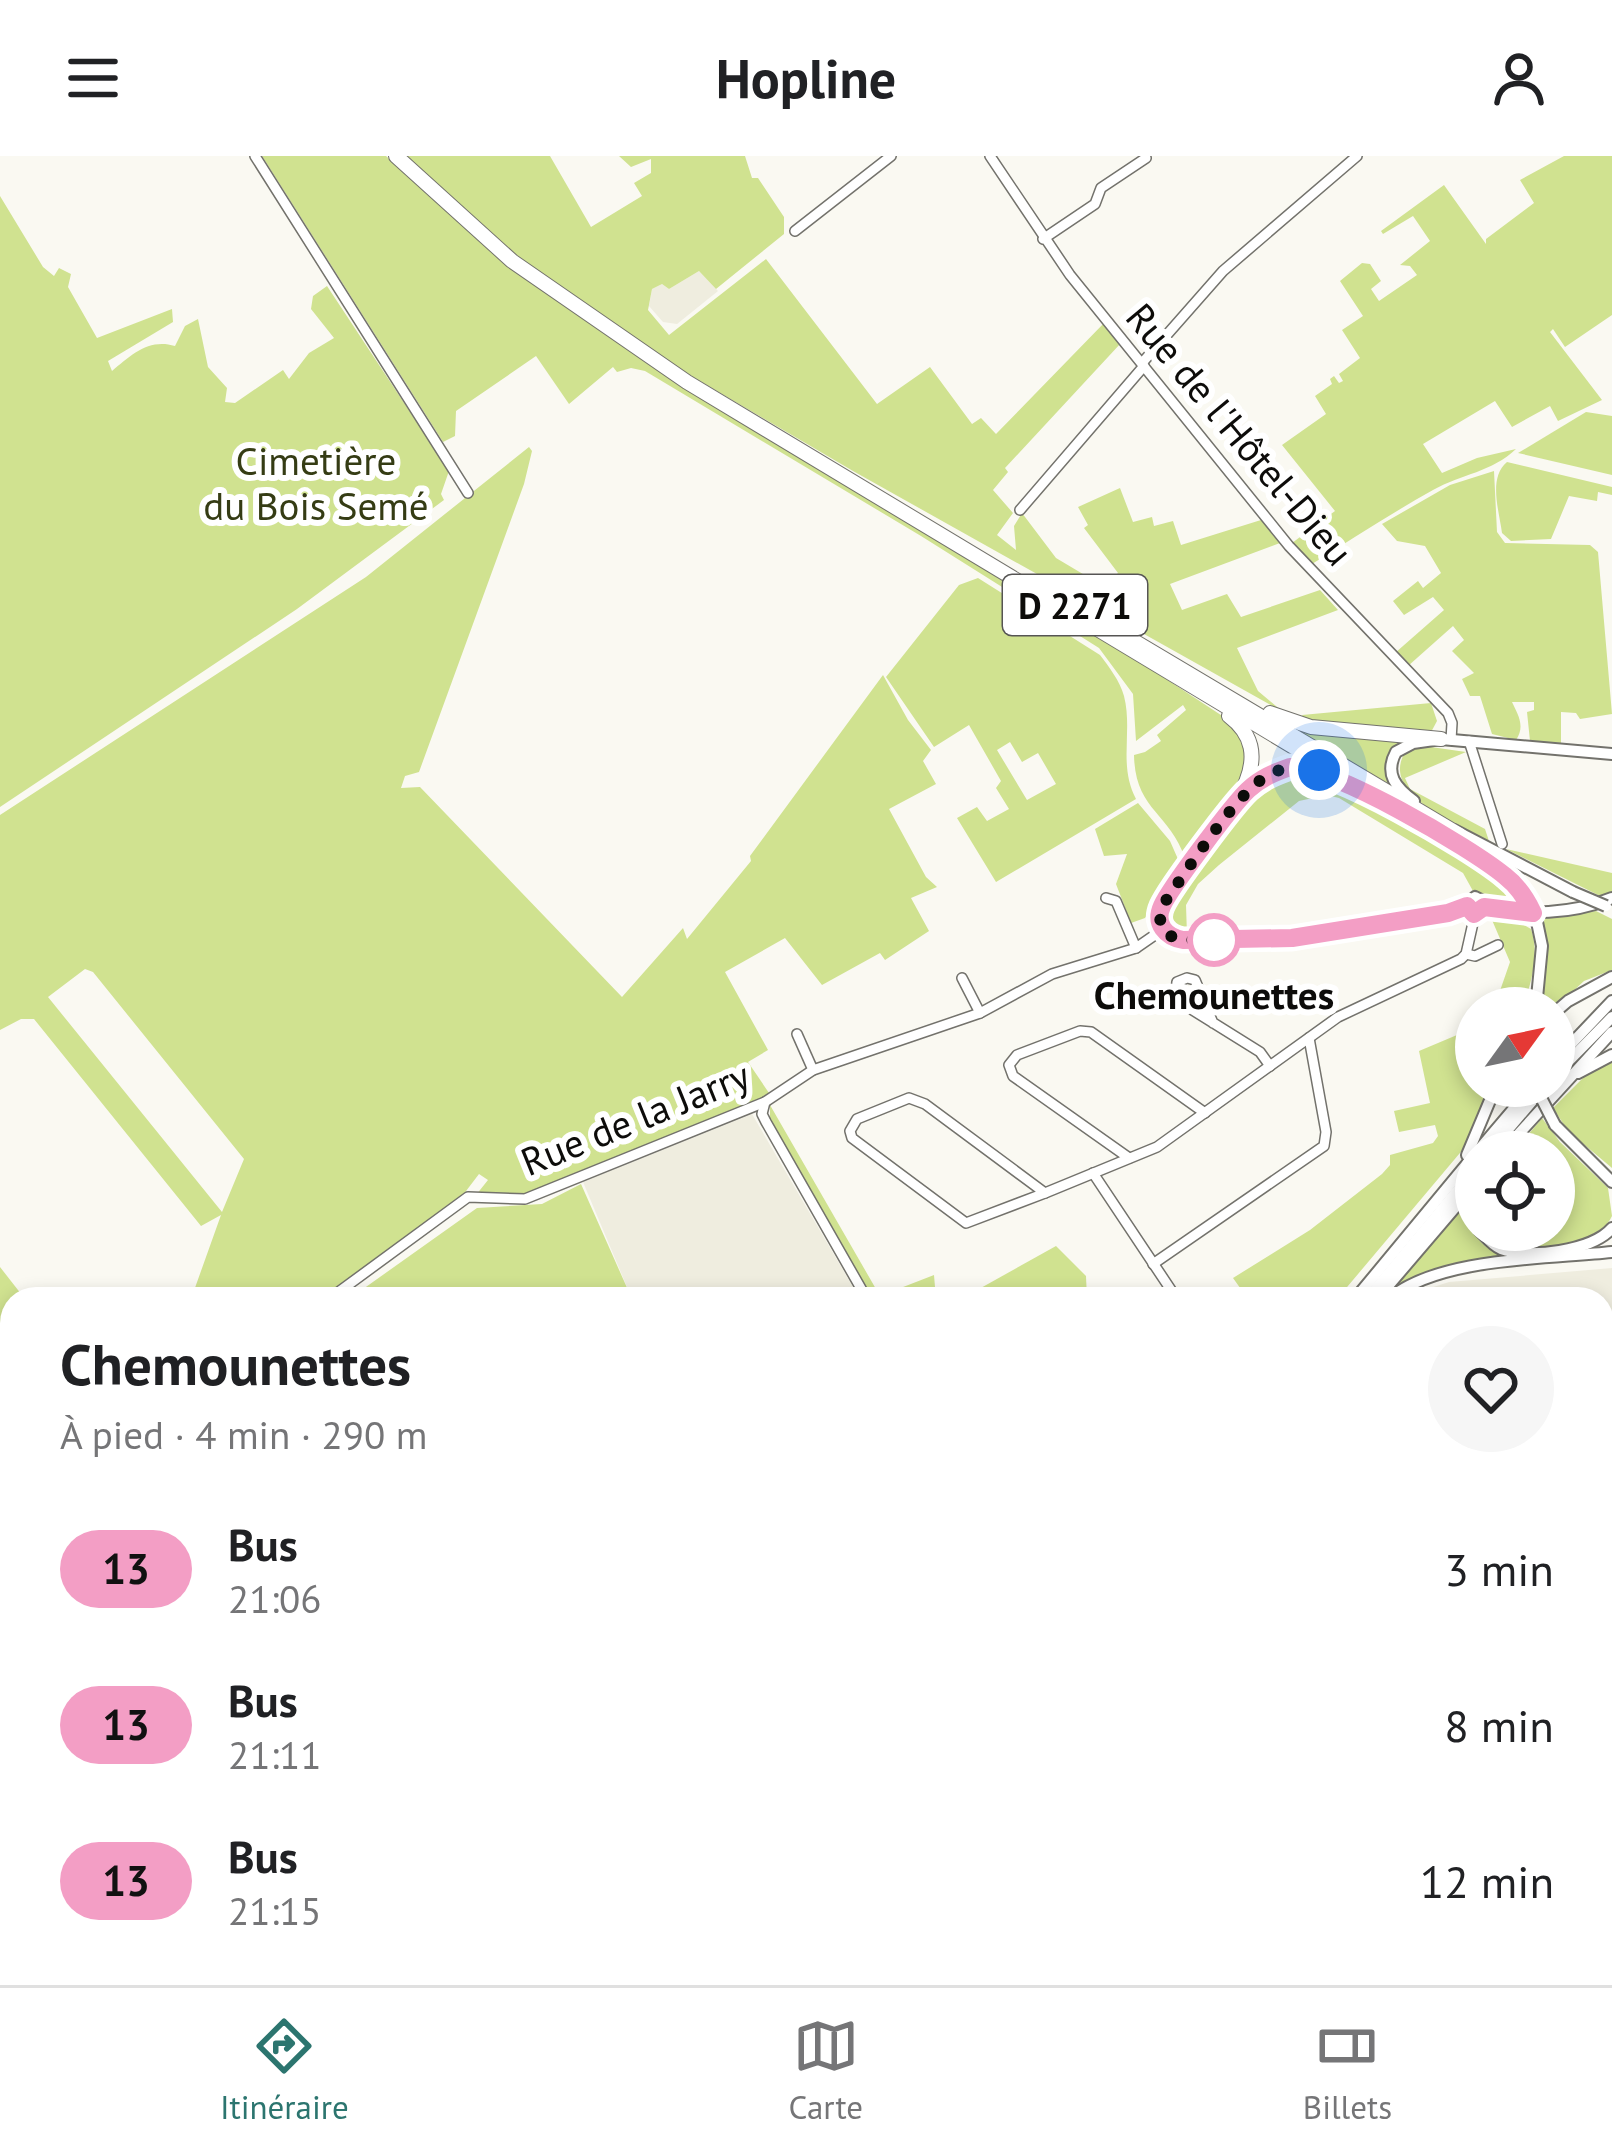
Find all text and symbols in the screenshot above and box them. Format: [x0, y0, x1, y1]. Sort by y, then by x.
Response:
text: Hopline [716, 43, 896, 113]
icon: menu [60, 45, 126, 111]
icon: person [1486, 45, 1552, 111]
street label: Rue de l'Hôtel-Dieu [1115, 292, 1365, 576]
park label: Cimetière du Bois Semé [203, 435, 429, 531]
road number: D 2271 [1003, 575, 1147, 635]
your location [1289, 740, 1349, 800]
marker: Chemounettes [1189, 915, 1239, 965]
place label: Chemounettes [1094, 969, 1334, 1020]
north arrow [1455, 987, 1575, 1107]
map controls [1455, 987, 1575, 1251]
street label: Rue de la Jarry [513, 1049, 757, 1187]
button: locate [1455, 1131, 1575, 1251]
button: heart [1428, 1326, 1554, 1452]
text: Chemounettes [60, 1327, 411, 1401]
text: À pied · 4 min · 290 m [60, 1409, 427, 1460]
text: Bus [228, 1515, 298, 1573]
text: 3 min [1444, 1540, 1554, 1598]
text: 13 [102, 1541, 150, 1596]
text: 21:06 [228, 1573, 322, 1624]
text: Bus [228, 1671, 298, 1729]
text: 8 min [1444, 1696, 1554, 1754]
text: 13 [102, 1697, 150, 1752]
text: 21:11 [228, 1729, 322, 1780]
text: Bus [228, 1827, 298, 1885]
text: 12 min [1420, 1852, 1554, 1910]
text: 13 [102, 1853, 150, 1908]
text: 21:15 [228, 1885, 322, 1936]
tab: Itinéraire [220, 2013, 349, 2128]
tab: Carte [789, 2013, 863, 2128]
tab: Billets [1303, 2013, 1392, 2128]

